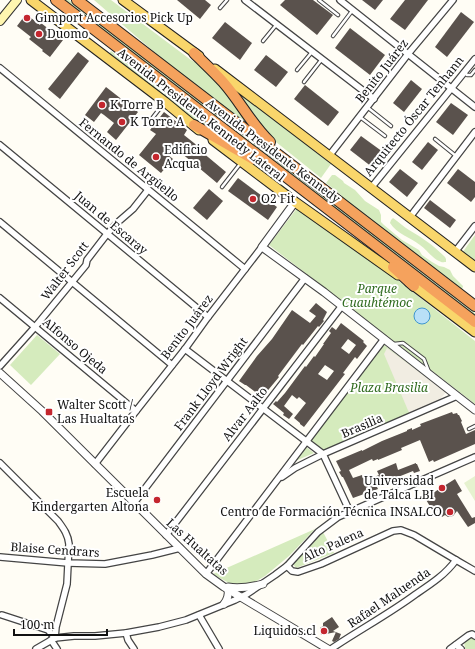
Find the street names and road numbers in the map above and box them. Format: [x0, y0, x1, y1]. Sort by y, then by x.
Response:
street label: Benito Juárez [351, 35, 412, 106]
street label: Avenida Presidente Kennedy Lateral [114, 45, 288, 185]
street label: Arquitecto Óscar Tenhann [360, 52, 468, 179]
street label: Avenida Presidente Kennedy [203, 96, 343, 206]
street label: Fernando de Argüello [76, 114, 183, 205]
street label: Juan de Escaray [70, 186, 152, 258]
street label: Walter Scott [37, 238, 92, 304]
street label: Benito Juárez [157, 291, 217, 363]
street label: Alfonso Ojeda [39, 313, 112, 378]
street label: Frank Lloyd Wright [170, 334, 251, 434]
street label: Alvar Aalto [218, 383, 271, 444]
street label: Brasilia [338, 409, 385, 442]
street label: Las Hualtatas [163, 514, 232, 579]
street label: Alto Palena [300, 523, 366, 566]
street label: Blaise Cendrars [10, 538, 100, 561]
street label: Rafael Maluenda [344, 563, 434, 632]

